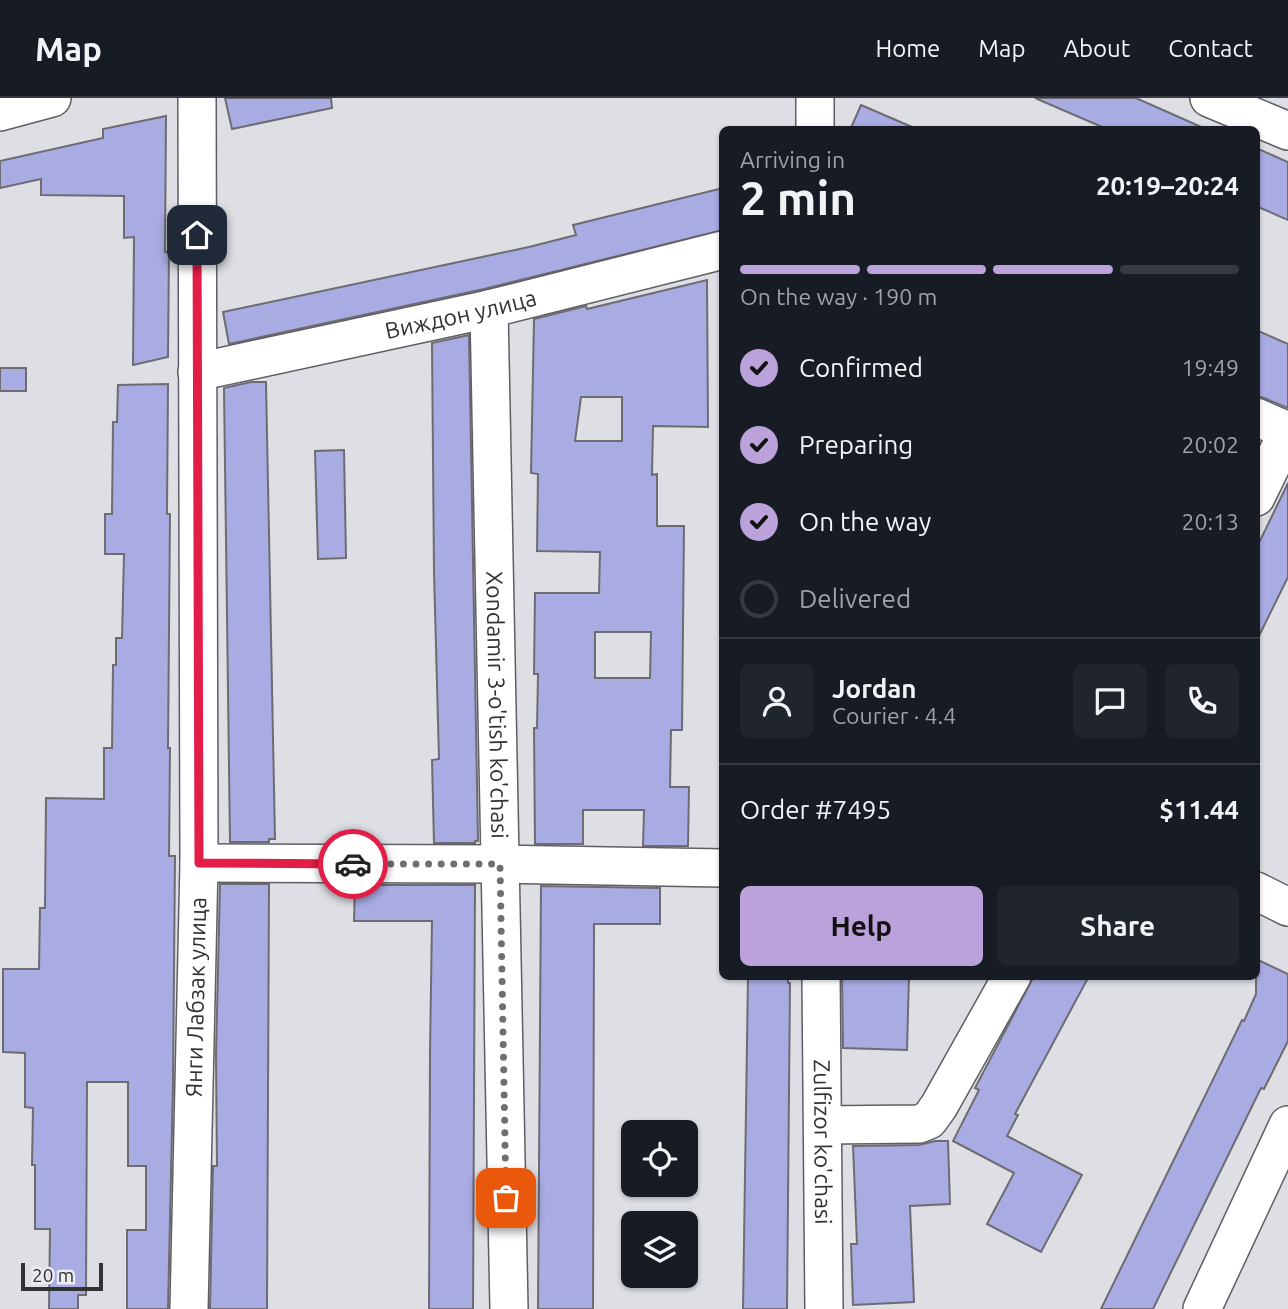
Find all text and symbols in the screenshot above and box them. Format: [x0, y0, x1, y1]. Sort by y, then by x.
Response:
text: Map [35, 30, 102, 67]
text: Home [875, 35, 940, 62]
text: Map [978, 35, 1025, 62]
text: About [1063, 35, 1130, 62]
text: Contact [1168, 35, 1253, 62]
text: Arriving in [740, 147, 845, 172]
text: 20:19–20:24 [1096, 171, 1239, 200]
text: 2 min [740, 172, 856, 224]
pin [167, 205, 227, 265]
icon: home [178, 216, 216, 254]
text: On the way · 190 m [740, 284, 937, 309]
street label: Виждон улица [383, 285, 539, 343]
icon: check [740, 349, 778, 387]
text: Confirmed [799, 353, 923, 382]
text: 19:49 [1181, 355, 1239, 380]
icon: check [740, 426, 778, 464]
text: Preparing [799, 430, 913, 459]
text: 20:02 [1181, 432, 1239, 457]
icon: check [740, 503, 778, 541]
text: On the way [799, 507, 931, 536]
text: 20:13 [1181, 509, 1239, 534]
street label: Xondamir 3-o'tish ko'chasi [482, 571, 513, 839]
text: Delivered [799, 584, 911, 613]
button: person [740, 664, 814, 738]
button: chat [1073, 664, 1147, 738]
button: phone [1165, 664, 1239, 738]
text: Jordan [832, 674, 917, 703]
text: Courier · 4.4 [832, 703, 956, 728]
text: Order #7495 [740, 795, 891, 824]
text: $11.44 [1159, 795, 1239, 824]
courier [318, 829, 388, 899]
icon: car [334, 845, 372, 883]
button: Help [740, 886, 983, 966]
button: Share [997, 886, 1239, 966]
street label: Янги Лабзак улица [181, 897, 210, 1097]
street label: Zulfizor ko'chasi [810, 1059, 836, 1225]
map controls [621, 1120, 698, 1288]
button: locate [621, 1120, 698, 1197]
pin [476, 1168, 536, 1228]
icon: bag [487, 1179, 525, 1217]
button: layers [621, 1211, 698, 1288]
scale bar [21, 1260, 103, 1292]
text: 20 m [32, 1264, 74, 1286]

